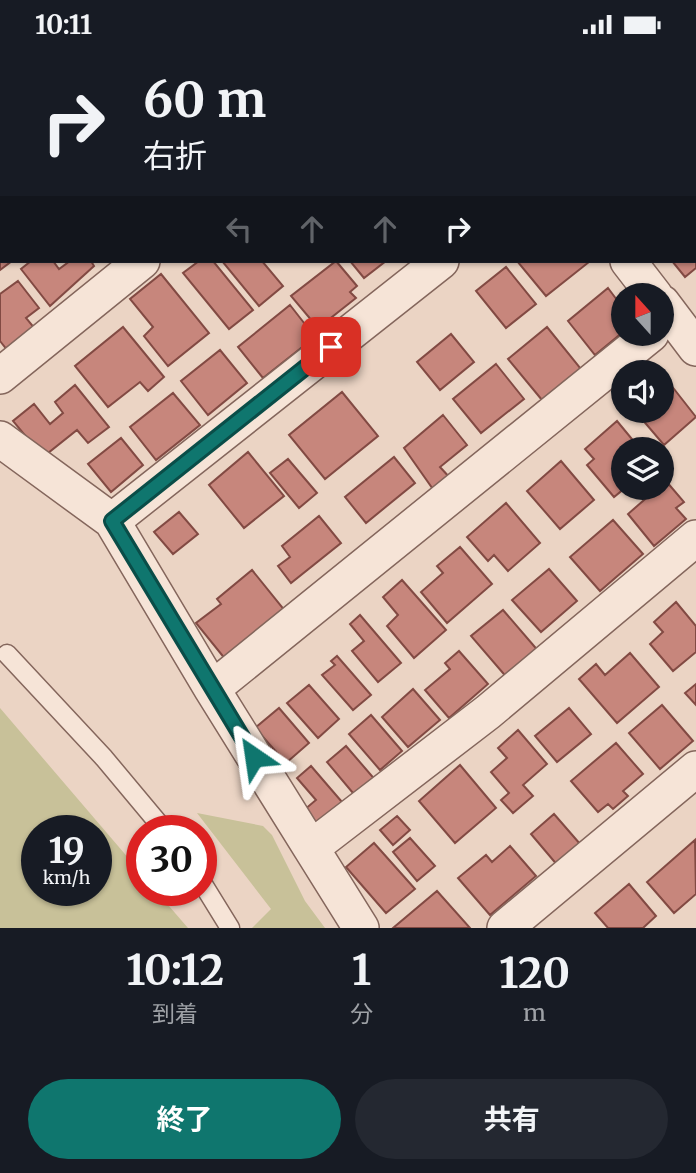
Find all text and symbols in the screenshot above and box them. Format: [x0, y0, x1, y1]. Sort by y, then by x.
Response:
text: 10:11 [35, 8, 92, 41]
text: 60 m [143, 69, 266, 130]
icon: right [28, 77, 119, 168]
text: 右折 [143, 136, 207, 176]
icon: left [220, 210, 258, 248]
icon: ahead [293, 210, 331, 248]
icon: ahead [366, 210, 404, 248]
icon: right [439, 210, 477, 248]
north arrow [611, 283, 674, 347]
map controls [611, 283, 674, 500]
pin [301, 317, 361, 377]
icon: arrive [312, 328, 350, 366]
button: sound [611, 360, 674, 423]
button: layers [611, 437, 674, 500]
position arrow [217, 720, 291, 794]
speed limit sign: 30 [126, 815, 217, 906]
text: 19 [48, 829, 85, 873]
text: km/h [43, 866, 90, 889]
text: 10:12 [126, 944, 224, 996]
text: 1 [352, 944, 371, 996]
text: 120 [499, 947, 570, 999]
text: m [523, 998, 546, 1027]
text: 到着 [152, 999, 198, 1028]
text: 分 [350, 999, 373, 1028]
button: 終了 [28, 1079, 341, 1159]
button: 共有 [355, 1079, 668, 1159]

